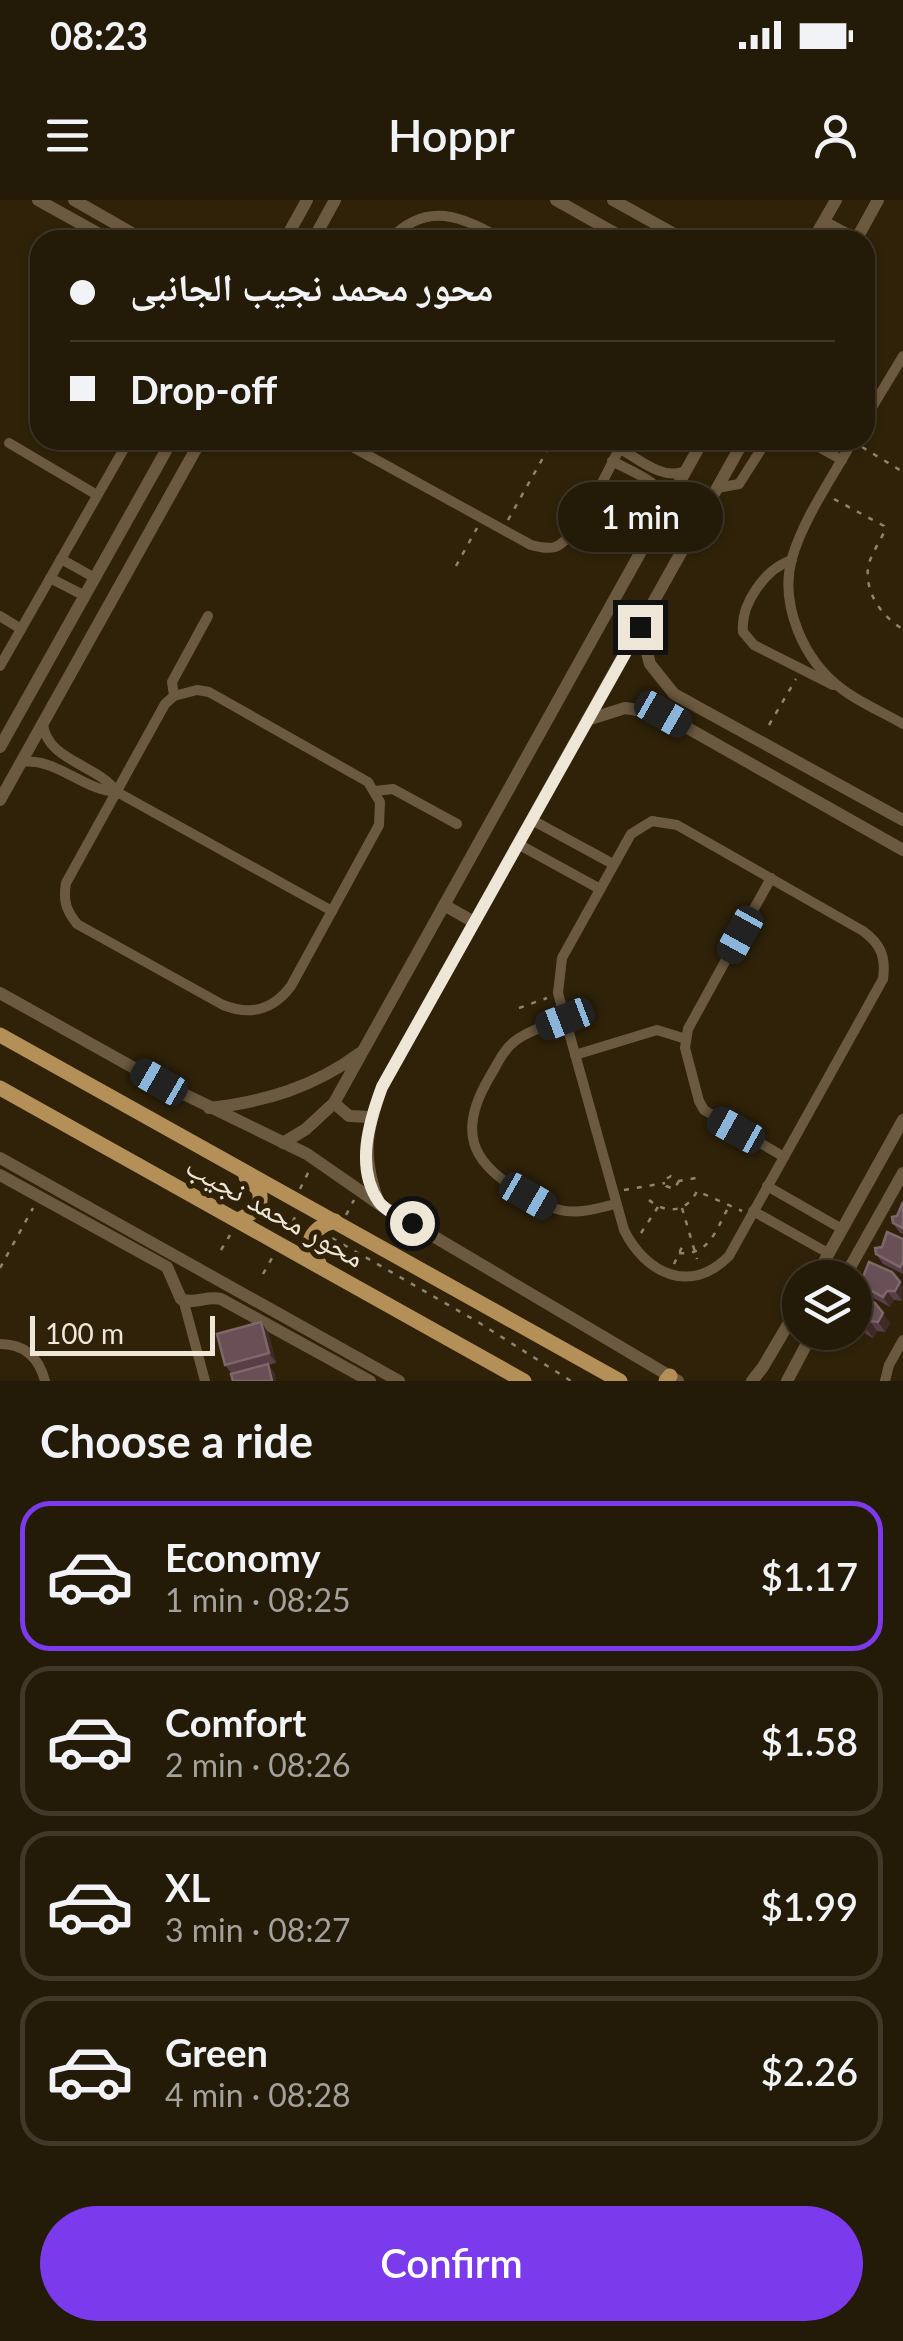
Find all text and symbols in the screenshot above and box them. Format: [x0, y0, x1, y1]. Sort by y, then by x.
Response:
text: 08:23 [50, 12, 148, 58]
icon: menu [40, 108, 95, 163]
text: Hoppr [388, 108, 515, 162]
icon: person [808, 108, 863, 163]
text: محور محمد نجيب الجانبى [130, 263, 493, 309]
text: Drop-off [130, 366, 277, 412]
callout: 1 min [558, 482, 722, 552]
text: 1 min [601, 497, 680, 536]
route end [618, 605, 663, 650]
car [630, 686, 696, 742]
car [712, 901, 768, 969]
car [532, 994, 598, 1044]
car [126, 1054, 192, 1110]
car [702, 1102, 770, 1158]
street label: محور محمد نجيب [180, 1146, 372, 1275]
car [495, 1168, 561, 1224]
route start [390, 1201, 435, 1246]
map controls [782, 1260, 872, 1350]
button: layers [782, 1260, 872, 1350]
scale bar [30, 1311, 215, 1356]
text: 100 m [45, 1316, 124, 1350]
text: Choose a ride [40, 1414, 313, 1468]
icon: car [45, 1531, 135, 1621]
text: Economy [165, 1534, 320, 1580]
text: $1.17 [761, 1553, 858, 1599]
text: 1 min · 08:25 [165, 1580, 351, 1619]
icon: car [45, 1696, 135, 1786]
text: Comfort [165, 1699, 306, 1745]
text: $1.58 [761, 1718, 858, 1764]
text: 2 min · 08:26 [165, 1745, 351, 1784]
icon: car [45, 1861, 135, 1951]
text: XL [165, 1864, 210, 1910]
text: $1.99 [761, 1883, 858, 1929]
text: 3 min · 08:27 [165, 1910, 351, 1949]
icon: car [45, 2026, 135, 2116]
text: Green [165, 2029, 268, 2075]
text: $2.26 [761, 2048, 858, 2094]
text: 4 min · 08:28 [165, 2075, 351, 2114]
button: Confirm [40, 2206, 863, 2321]

